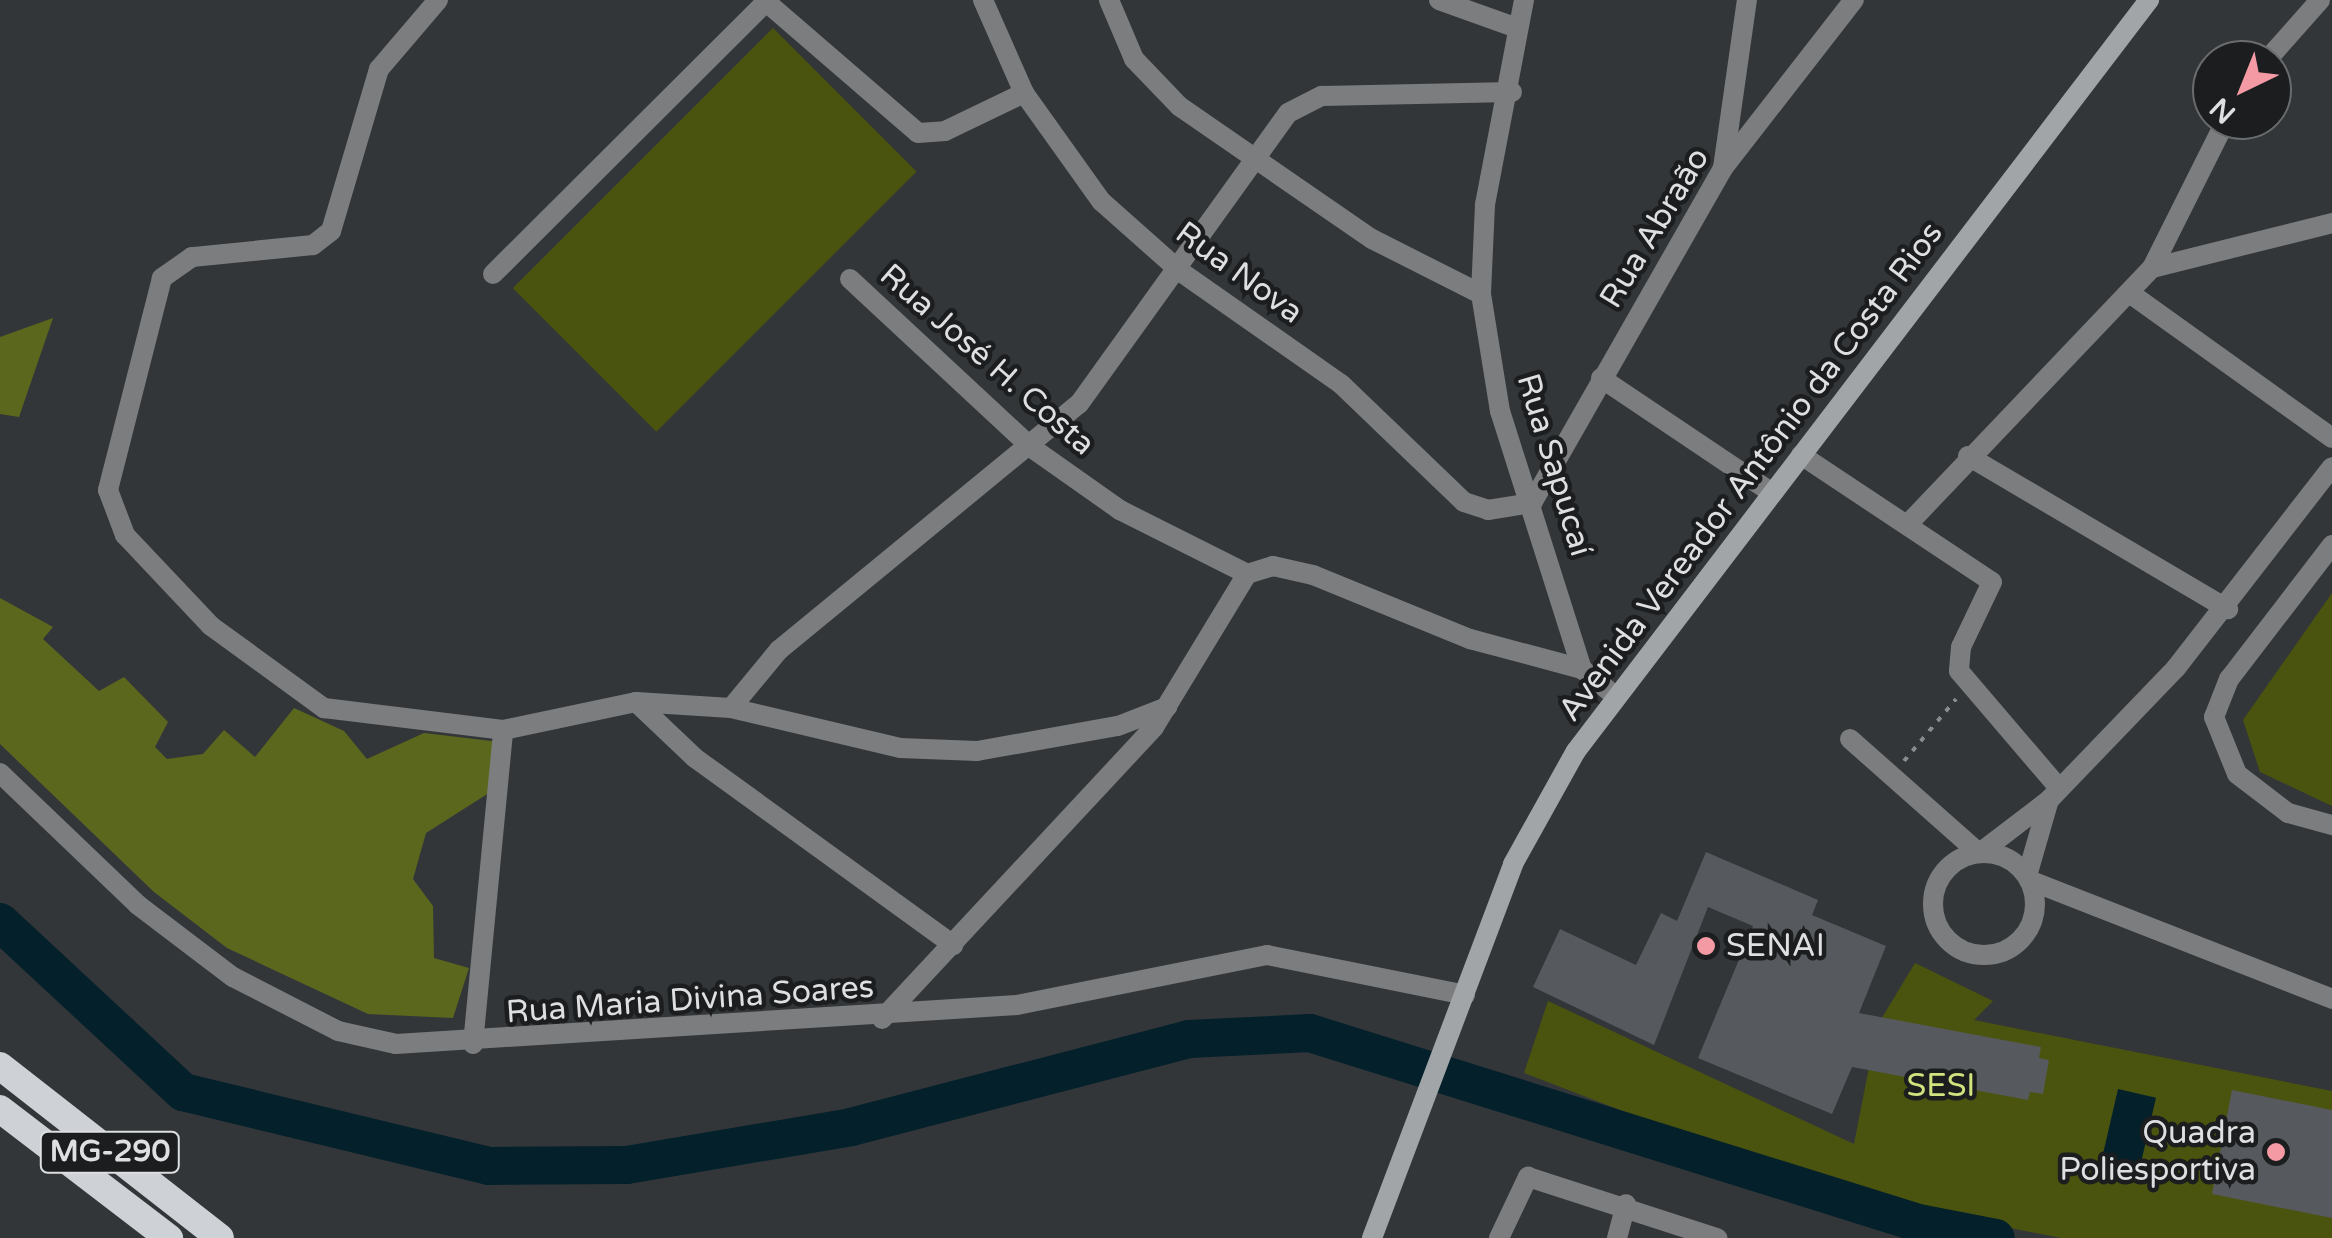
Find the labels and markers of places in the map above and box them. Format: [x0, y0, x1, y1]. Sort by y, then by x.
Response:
place label: SENAI [1726, 927, 1825, 965]
marker: SENAI [1695, 935, 1717, 957]
place label: Quadra Poliesportiva [2059, 1115, 2256, 1190]
marker: Quadra Poliesportiva [2265, 1141, 2287, 1163]

